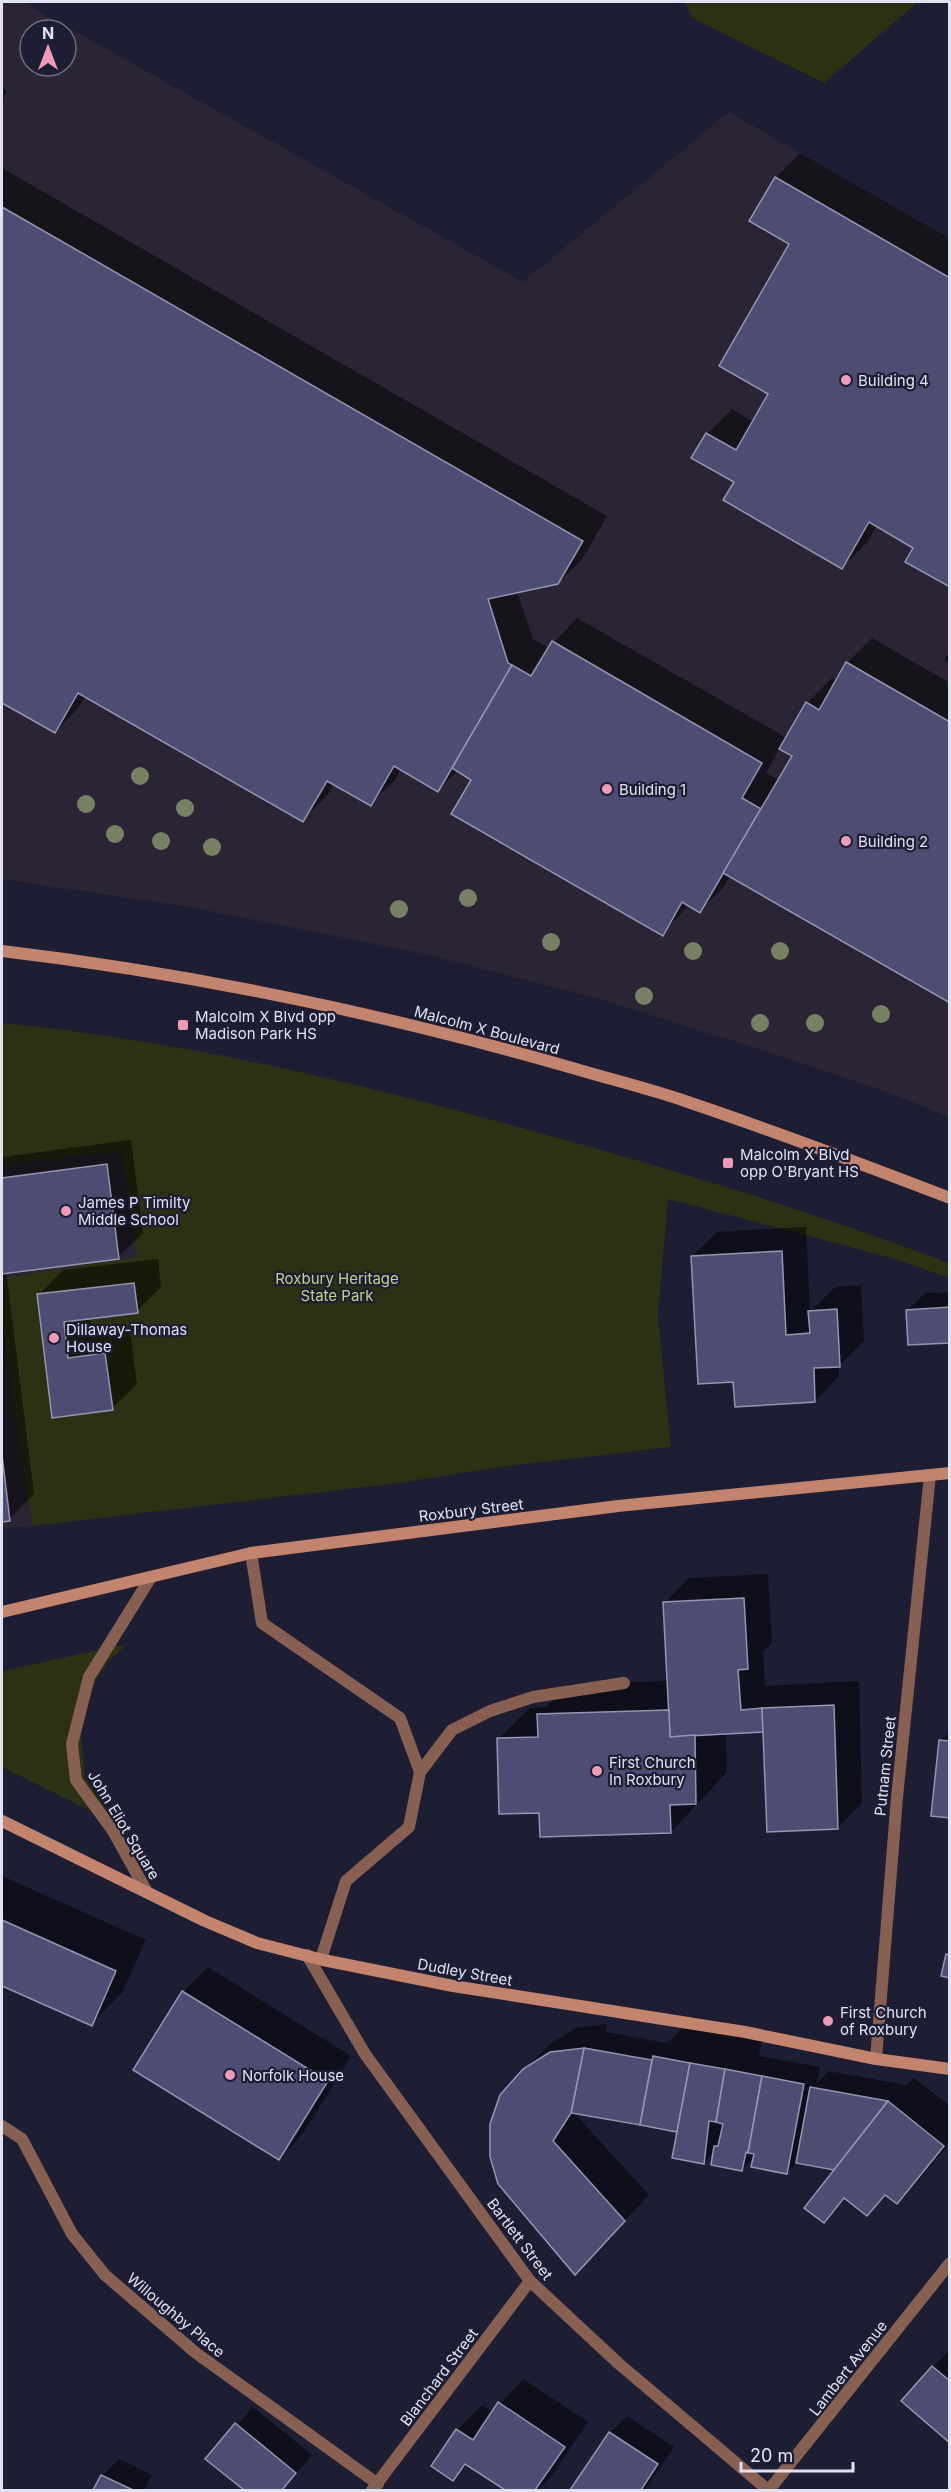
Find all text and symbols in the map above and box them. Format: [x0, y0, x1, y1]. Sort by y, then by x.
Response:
north arrow [18, 18, 78, 78]
text: N [42, 23, 54, 43]
place label: Building 4 [858, 371, 929, 390]
marker: Building 4 [839, 373, 853, 387]
place label: Building 1 [619, 780, 686, 799]
marker: Building 1 [600, 782, 614, 796]
place label: Building 2 [858, 832, 928, 851]
marker: Building 2 [839, 834, 853, 848]
street label: Malcolm X Boulevard [412, 1001, 562, 1059]
place label: Malcolm X Blvd opp Madison Park HS [195, 1007, 336, 1043]
marker: Malcolm X Blvd opp Madison Park HS [176, 1018, 190, 1032]
place label: Malcolm X Blvd opp O'Bryant HS [740, 1145, 859, 1181]
marker: Malcolm X Blvd opp O'Bryant HS [721, 1156, 735, 1170]
place label: James P Timilty Middle School [78, 1193, 191, 1229]
marker: James P Timilty Middle School [59, 1204, 73, 1218]
park label: Roxbury Heritage State Park [275, 1269, 399, 1305]
place label: Dillaway-Thomas House [66, 1320, 187, 1356]
marker: Dillaway-Thomas House [47, 1331, 61, 1345]
street label: Roxbury Street [418, 1494, 524, 1526]
street label: Putnam Street [870, 1715, 900, 1817]
place label: First Church In Roxbury [609, 1753, 696, 1789]
marker: First Church In Roxbury [590, 1764, 604, 1778]
street label: John Eliot Square [84, 1767, 164, 1883]
street label: Dudley Street [416, 1954, 514, 1990]
place label: First Church of Roxbury [840, 2003, 927, 2039]
marker: First Church of Roxbury [821, 2014, 835, 2028]
place label: Norfolk House [242, 2066, 344, 2085]
marker: Norfolk House [223, 2068, 237, 2082]
street label: Bartlett Street [483, 2194, 557, 2284]
street label: Willoughby Place [123, 2268, 229, 2362]
street label: Lambert Avenue [805, 2317, 891, 2419]
street label: Blanchard Street [396, 2324, 482, 2430]
scale bar [741, 2435, 854, 2473]
text: 20 m [750, 2445, 793, 2466]

